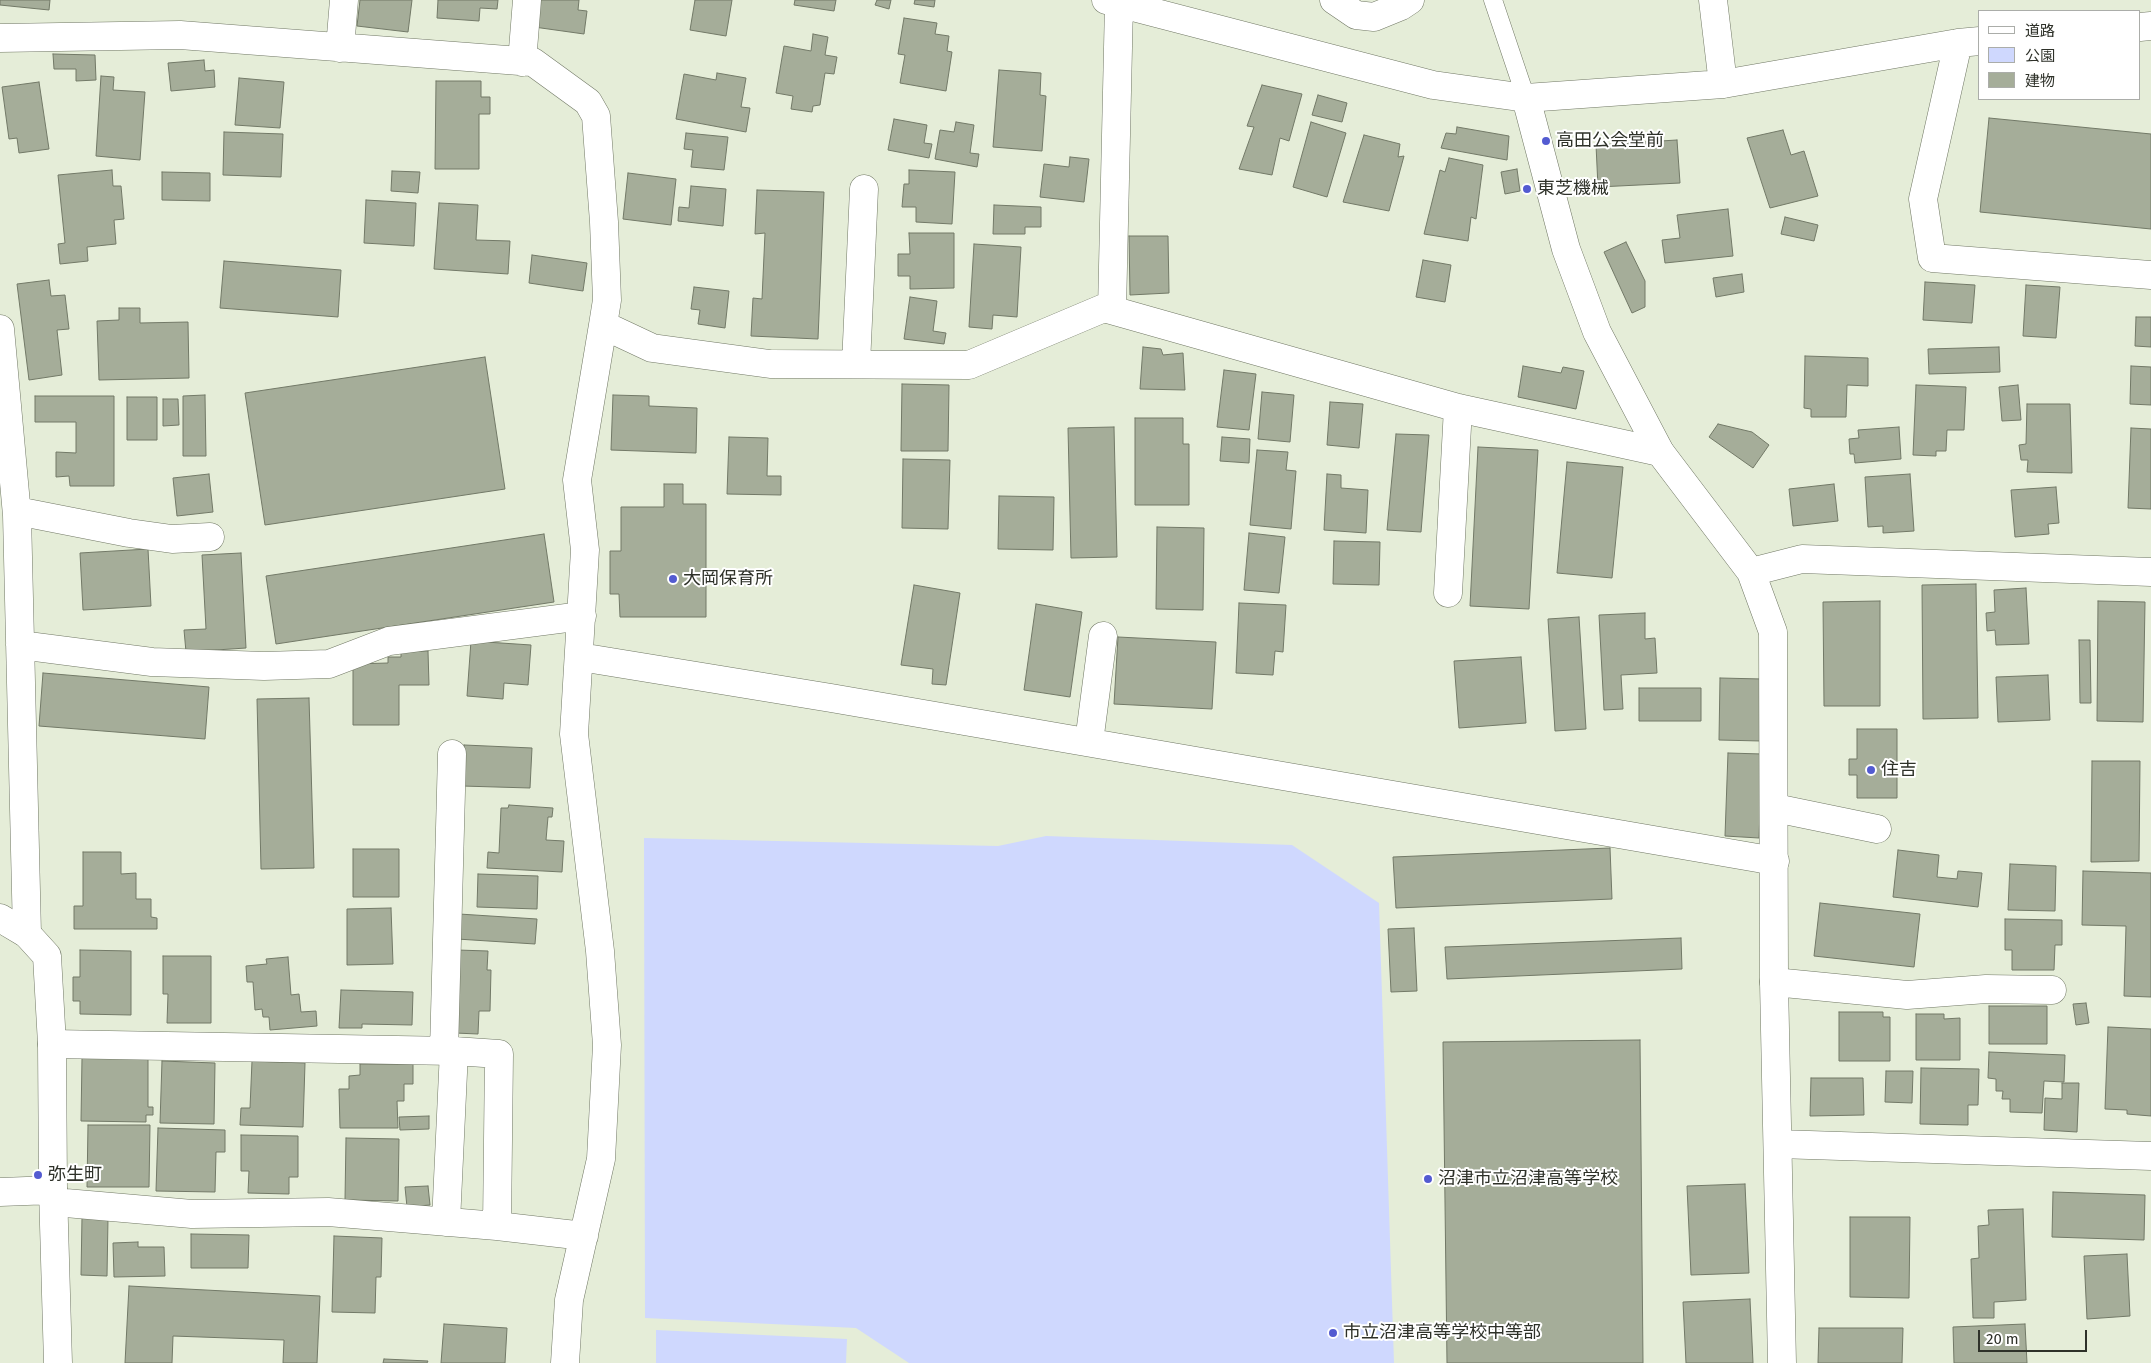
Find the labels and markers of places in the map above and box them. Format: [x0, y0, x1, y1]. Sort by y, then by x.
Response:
place label: 高田公会堂前 [1556, 130, 1664, 152]
marker: 高田公会堂前 [1540, 135, 1552, 147]
place label: 東芝機械 [1537, 178, 1609, 200]
marker: 東芝機械 [1521, 183, 1533, 195]
place label: 大岡保育所 [683, 568, 773, 590]
marker: 大岡保育所 [667, 573, 679, 585]
place label: 住吉 [1881, 759, 1917, 781]
marker: 住吉 [1865, 764, 1877, 776]
place label: 弥生町 [48, 1164, 102, 1186]
place label: 沼津市立沼津高等学校 [1438, 1168, 1618, 1190]
marker: 弥生町 [32, 1169, 44, 1181]
marker: 沼津市立沼津高等学校 [1422, 1173, 1434, 1185]
place label: 市立沼津高等学校中等部 [1343, 1322, 1541, 1344]
marker: 市立沼津高等学校中等部 [1327, 1327, 1339, 1339]

